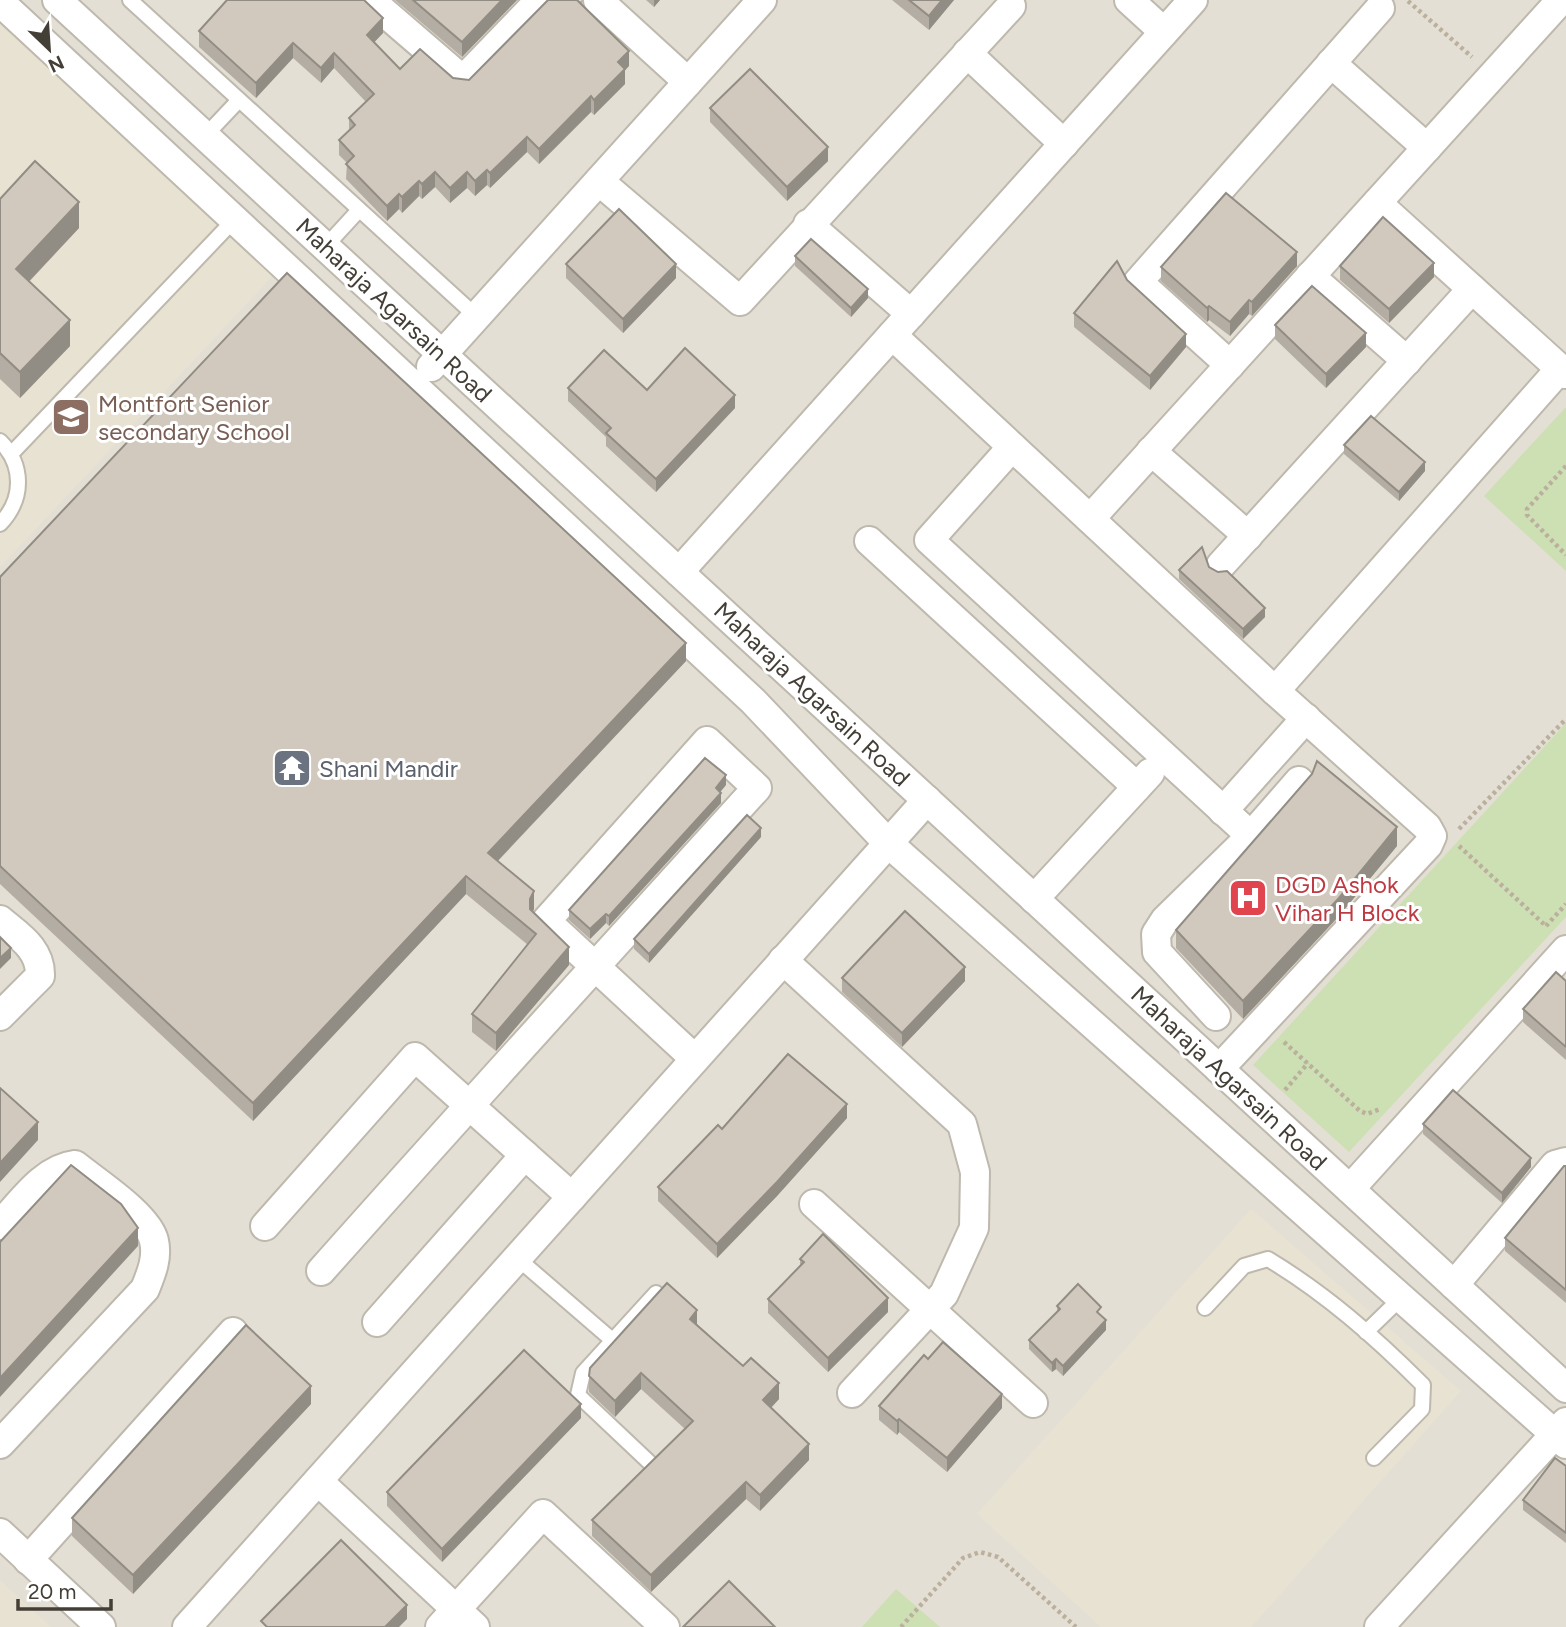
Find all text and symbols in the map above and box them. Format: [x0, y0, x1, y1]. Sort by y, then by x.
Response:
north arrow [14, 14, 84, 84]
text: N [44, 50, 67, 77]
street label: Maharaja Agarsain Road [290, 212, 498, 408]
place label: Montfort Senior secondary School [98, 389, 290, 446]
school or university icon: Montfort Senior secondary School [50, 396, 92, 438]
street label: Maharaja Agarsain Road [708, 596, 916, 792]
temple icon: Shani Mandir [271, 747, 313, 789]
place label: Shani Mandir [319, 754, 458, 783]
place label: DGD Ashok Vihar H Block [1275, 870, 1420, 927]
hospital icon: DGD Ashok Vihar H Block [1227, 877, 1269, 919]
street label: Maharaja Agarsain Road [1125, 980, 1333, 1176]
scale bar [18, 1568, 110, 1612]
text: 20 m [28, 1579, 76, 1604]

